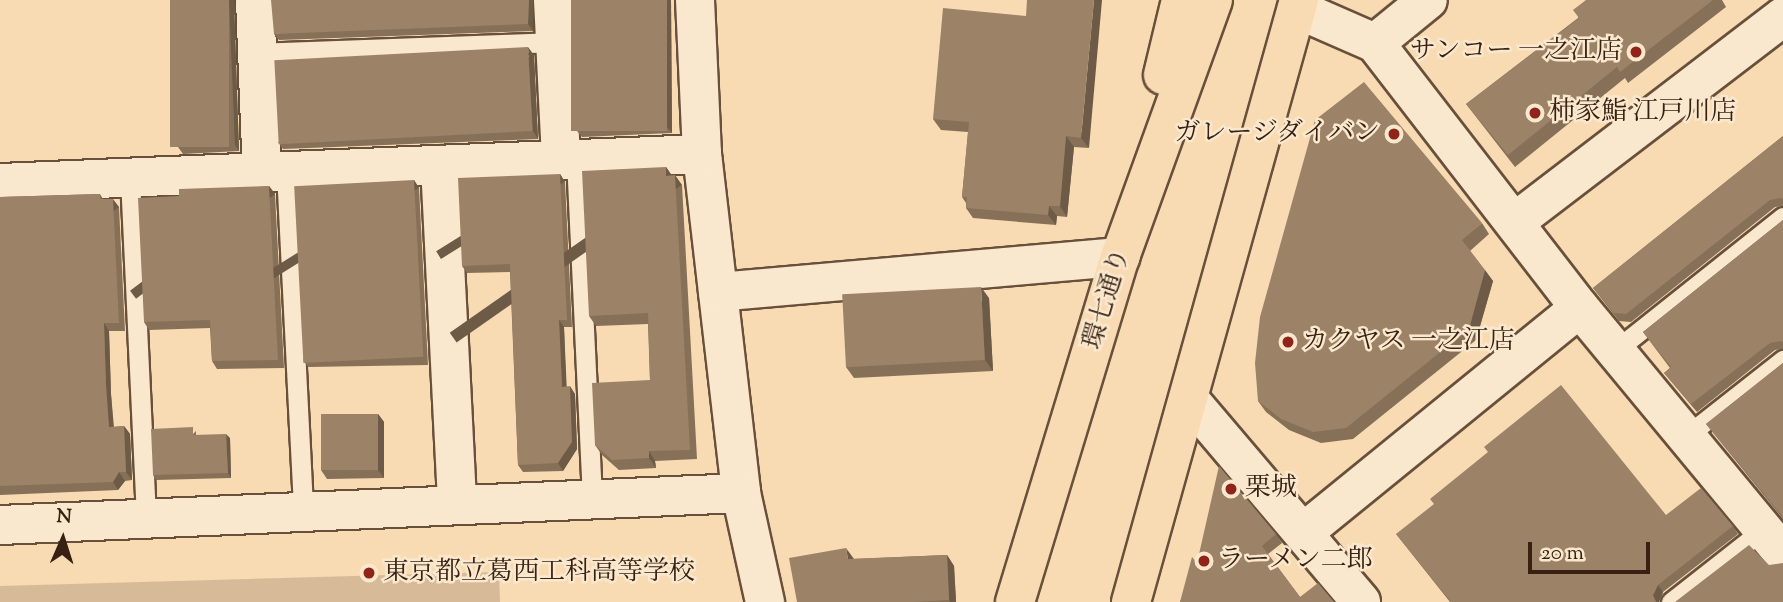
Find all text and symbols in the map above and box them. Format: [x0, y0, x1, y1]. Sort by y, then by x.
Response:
place label: サンコー 一之江店 [1408, 36, 1622, 68]
marker: サンコー 一之江店 [1628, 44, 1644, 60]
place label: 柿家鮨 江戸川店 [1549, 97, 1737, 129]
marker: 柿家鮨 江戸川店 [1527, 105, 1543, 121]
place label: ガレージダイバン [1172, 118, 1380, 150]
marker: ガレージダイバン [1386, 126, 1402, 142]
street label: 環七通り [1078, 245, 1138, 353]
place label: カクヤス 一之江店 [1302, 326, 1516, 358]
marker: カクヤス 一之江店 [1280, 334, 1296, 350]
place label: 栗城 [1245, 473, 1297, 505]
marker: 栗城 [1223, 481, 1239, 497]
north arrow [28, 504, 98, 574]
text: N [56, 504, 72, 531]
scale bar [1531, 528, 1654, 572]
text: 20 m [1541, 539, 1584, 569]
place label: ラーメン二郎 [1218, 545, 1374, 577]
marker: ラーメン二郎 [1196, 553, 1212, 569]
place label: 東京都立葛西工科高等学校 [383, 557, 695, 589]
marker: 東京都立葛西工科高等学校 [361, 565, 377, 581]

